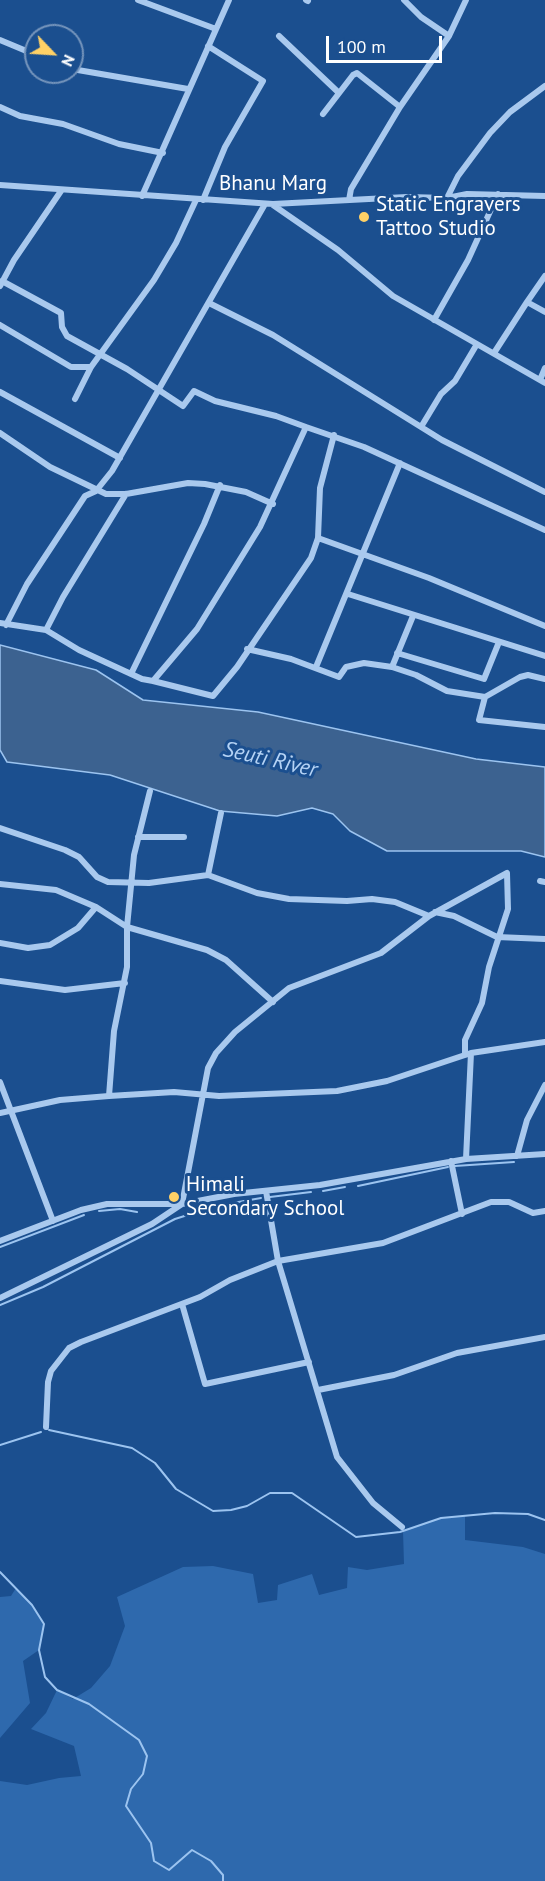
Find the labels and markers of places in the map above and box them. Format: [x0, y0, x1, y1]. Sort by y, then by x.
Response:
place label: Static Engravers Tattoo Studio [376, 192, 521, 242]
marker: Static Engravers Tattoo Studio [357, 210, 371, 224]
place label: Himali Secondary School [186, 1172, 344, 1222]
marker: Himali Secondary School [167, 1190, 181, 1204]

